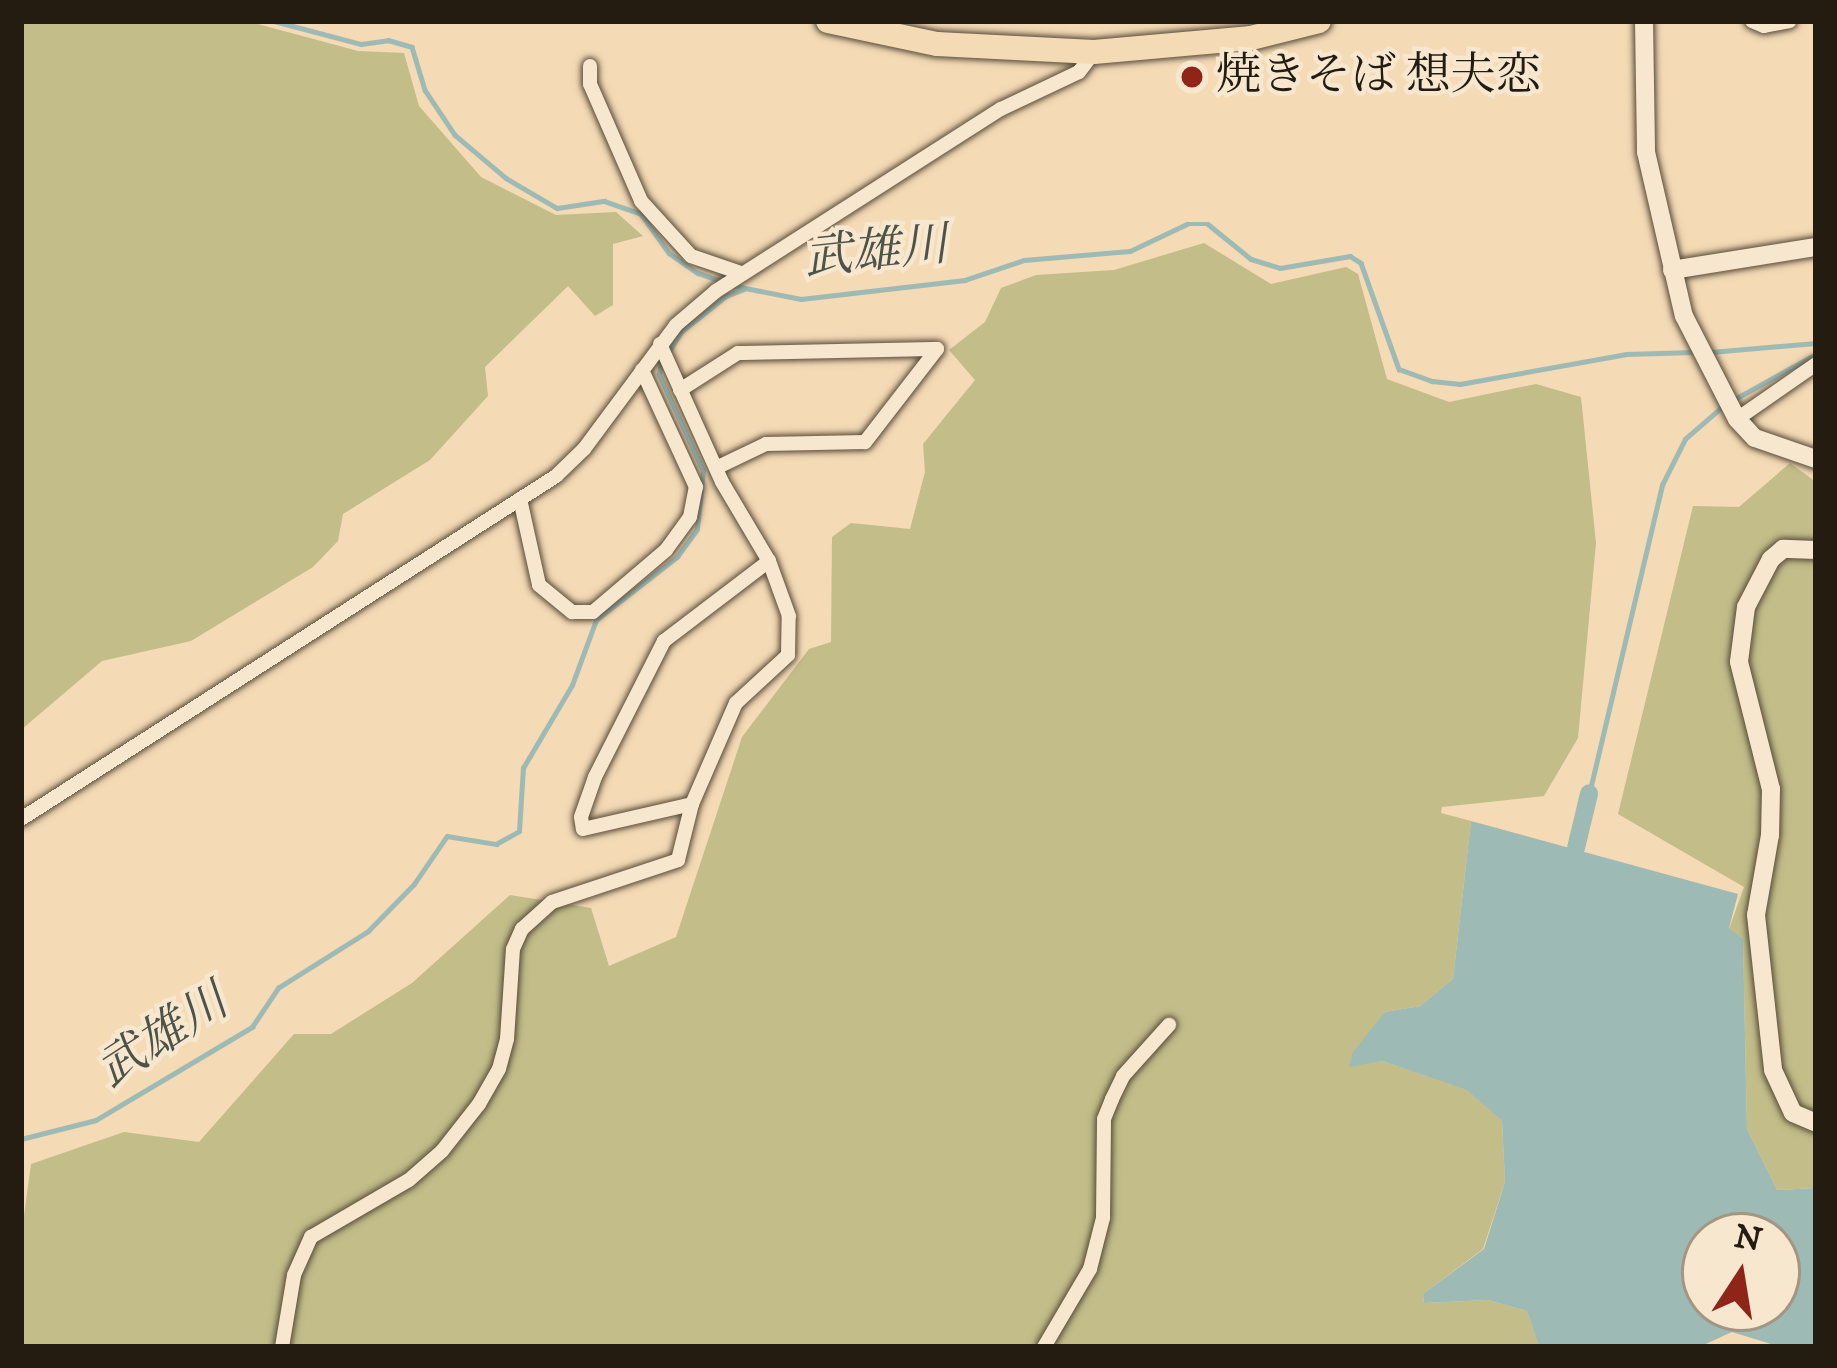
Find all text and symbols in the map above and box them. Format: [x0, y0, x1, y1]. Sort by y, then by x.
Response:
place label: 焼きそば 想夫恋 [1216, 50, 1541, 104]
marker: 焼きそば 想夫恋 [1179, 64, 1205, 90]
water label: 武雄川 [801, 217, 951, 289]
water label: 武雄川 [87, 974, 239, 1100]
north arrow [1681, 1212, 1801, 1332]
text: N [1730, 1216, 1765, 1262]

